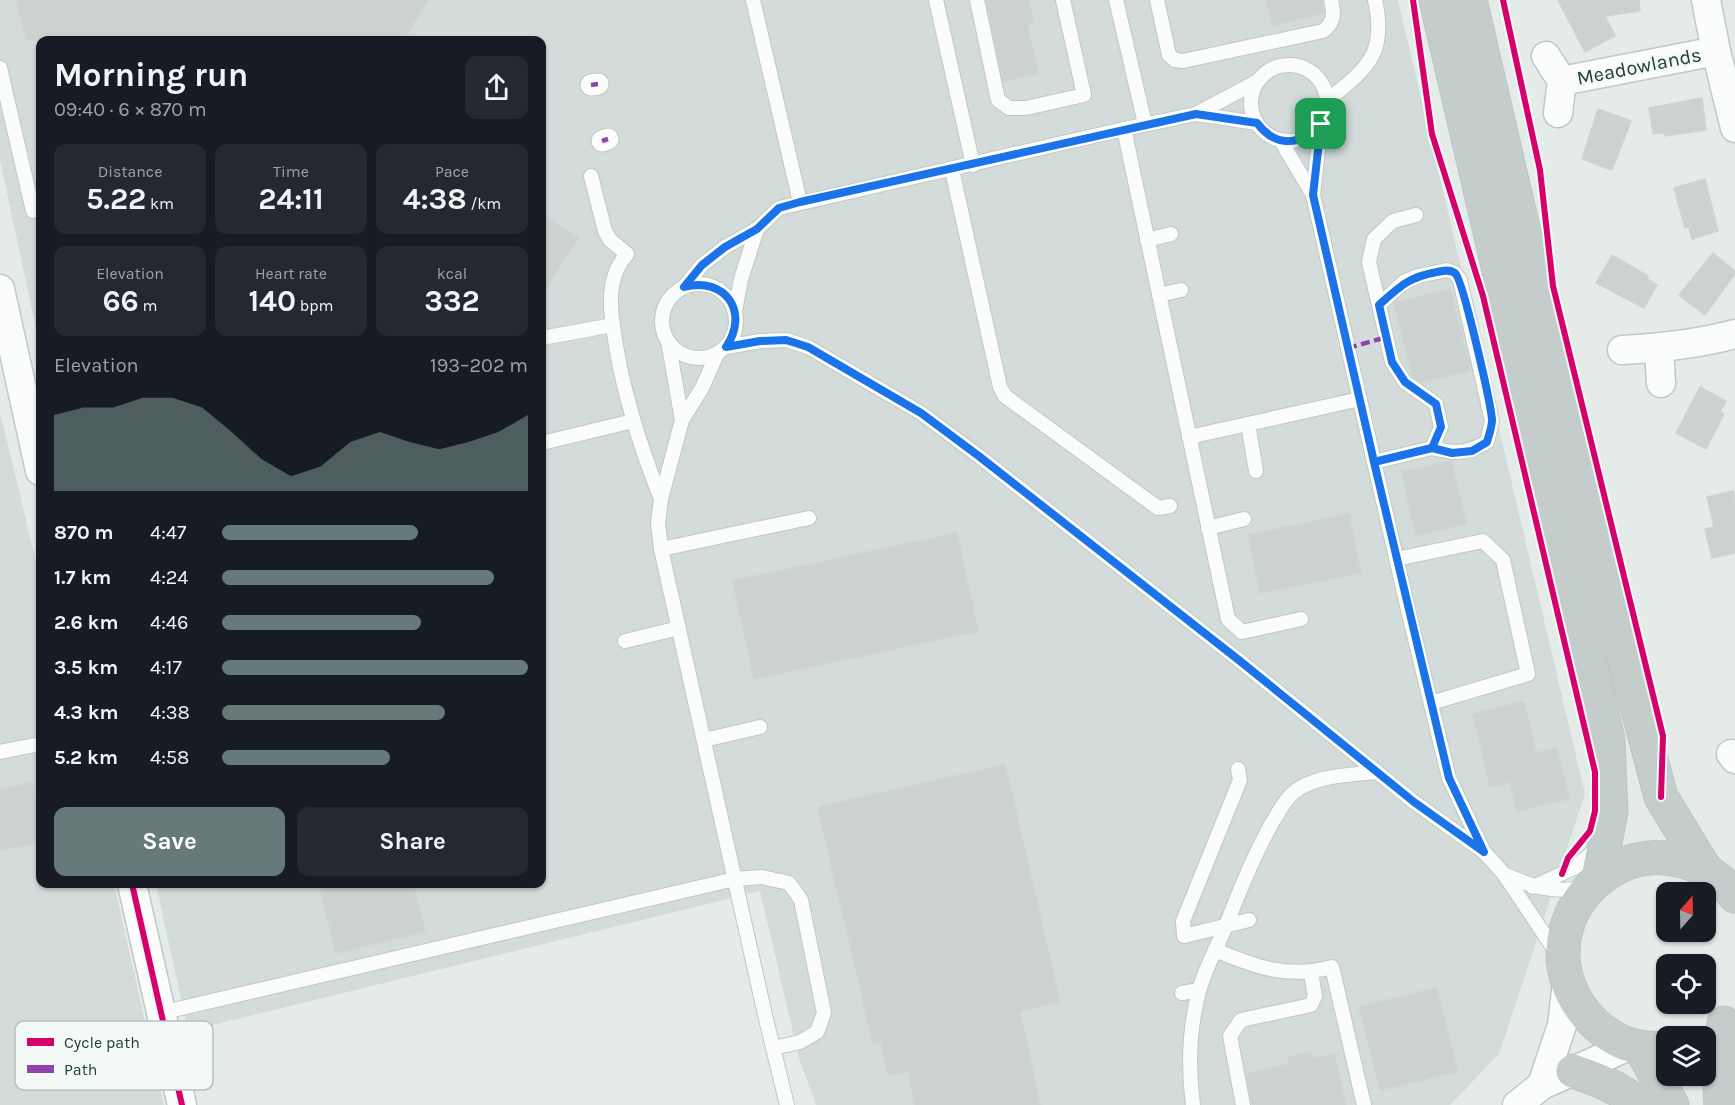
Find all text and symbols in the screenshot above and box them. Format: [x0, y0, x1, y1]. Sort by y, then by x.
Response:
street label: Meadowlands [1575, 43, 1703, 90]
text: Morning run [54, 56, 248, 94]
button: share [465, 56, 528, 119]
text: 09:40 · 6 × 870 m [54, 98, 207, 121]
pin [1295, 98, 1346, 149]
icon: arrive [1304, 107, 1337, 140]
text: Distance [98, 162, 162, 181]
text: Time [273, 162, 309, 181]
text: Pace [435, 162, 469, 181]
text: 5.22 [86, 181, 146, 217]
text: 24:11 [258, 181, 324, 217]
text: 4:38 [403, 181, 467, 217]
text: km [146, 194, 174, 213]
text: /km [467, 194, 501, 213]
text: Elevation [96, 264, 164, 283]
text: Heart rate [255, 264, 327, 283]
text: kcal [437, 264, 467, 283]
text: 66 [102, 283, 139, 319]
text: 140 [248, 283, 296, 319]
text: 332 [424, 283, 480, 319]
text: m [139, 296, 158, 315]
text: bpm [296, 296, 334, 315]
text: Elevation [54, 354, 139, 377]
text: 193–202 m [430, 354, 528, 377]
text: 870 m [54, 521, 114, 544]
text: 4:47 [150, 521, 186, 544]
text: 1.7 km [54, 566, 111, 589]
text: 4:24 [150, 566, 189, 589]
text: 2.6 km [54, 611, 118, 634]
text: 4:46 [150, 611, 188, 634]
text: 3.5 km [54, 656, 118, 679]
text: 4:17 [150, 656, 182, 679]
text: 4.3 km [54, 701, 119, 724]
text: 4:38 [150, 701, 190, 724]
text: 5.2 km [54, 746, 118, 769]
text: 4:58 [150, 746, 189, 769]
button: Save [54, 807, 285, 876]
button: Share [297, 807, 528, 876]
north arrow [1656, 882, 1716, 942]
map controls [1656, 882, 1716, 1086]
button: locate [1656, 954, 1716, 1014]
legend [15, 1021, 213, 1090]
button: layers [1656, 1026, 1716, 1086]
text: Cycle path [64, 1033, 140, 1052]
text: Path [64, 1060, 97, 1079]

